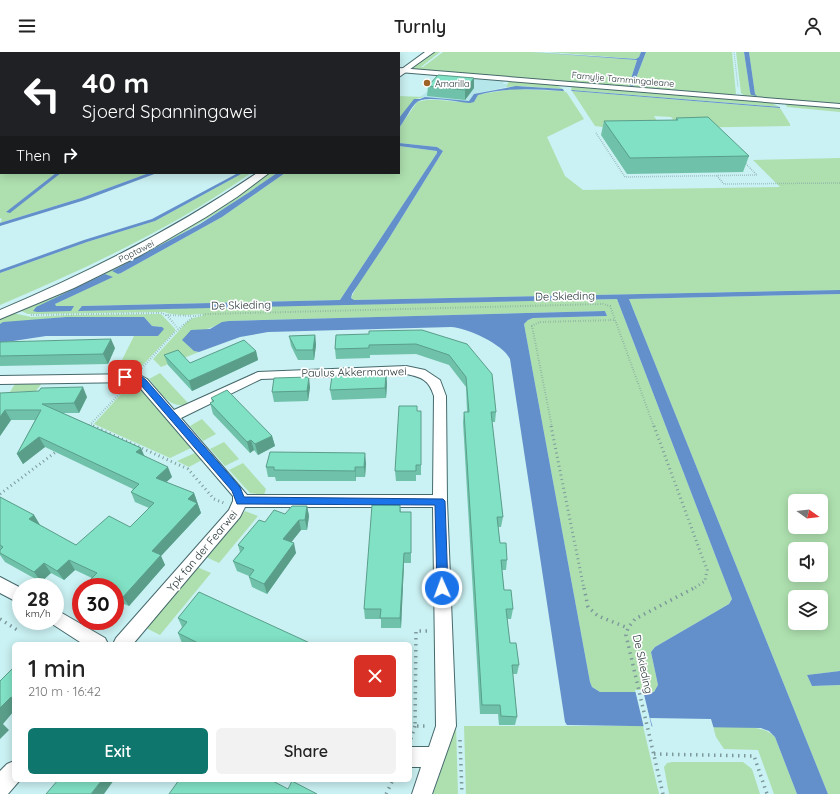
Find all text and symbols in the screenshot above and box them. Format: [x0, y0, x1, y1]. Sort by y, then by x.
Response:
icon: menu [16, 15, 38, 37]
text: Turnly [394, 15, 446, 38]
icon: person [802, 15, 824, 37]
text: 40 m [82, 65, 149, 100]
icon: left [16, 68, 68, 120]
street label: Famylje Tammingaleane [571, 69, 675, 89]
marker: Amarilla [422, 78, 432, 88]
place label: Amarilla [435, 78, 469, 89]
text: Sjoerd Spanningawei [82, 100, 257, 123]
icon: right [59, 144, 81, 166]
text: Then [16, 146, 51, 165]
street label: Poptawei [116, 237, 156, 265]
street label: De Skieding [535, 288, 595, 304]
street label: De Skieding [211, 297, 271, 313]
pin [108, 360, 142, 394]
street label: Paulus Akkermanwei [301, 364, 407, 380]
icon: arrive [114, 366, 136, 388]
north arrow [788, 494, 828, 534]
map controls [788, 494, 828, 630]
street label: Ypk fan der Fearwei [164, 507, 240, 595]
button: sound [788, 542, 828, 582]
position arrow [421, 567, 463, 609]
speed limit sign: 30 [72, 578, 124, 630]
text: 28 [27, 586, 49, 611]
button: layers [788, 590, 828, 630]
text: km/h [25, 607, 51, 620]
street label: De Skieding [630, 633, 656, 695]
text: 1 min [28, 653, 86, 683]
button: close [354, 655, 396, 697]
text: 210 m · 16:42 [28, 683, 101, 699]
button: Exit [28, 728, 208, 774]
button: Share [216, 728, 396, 774]

